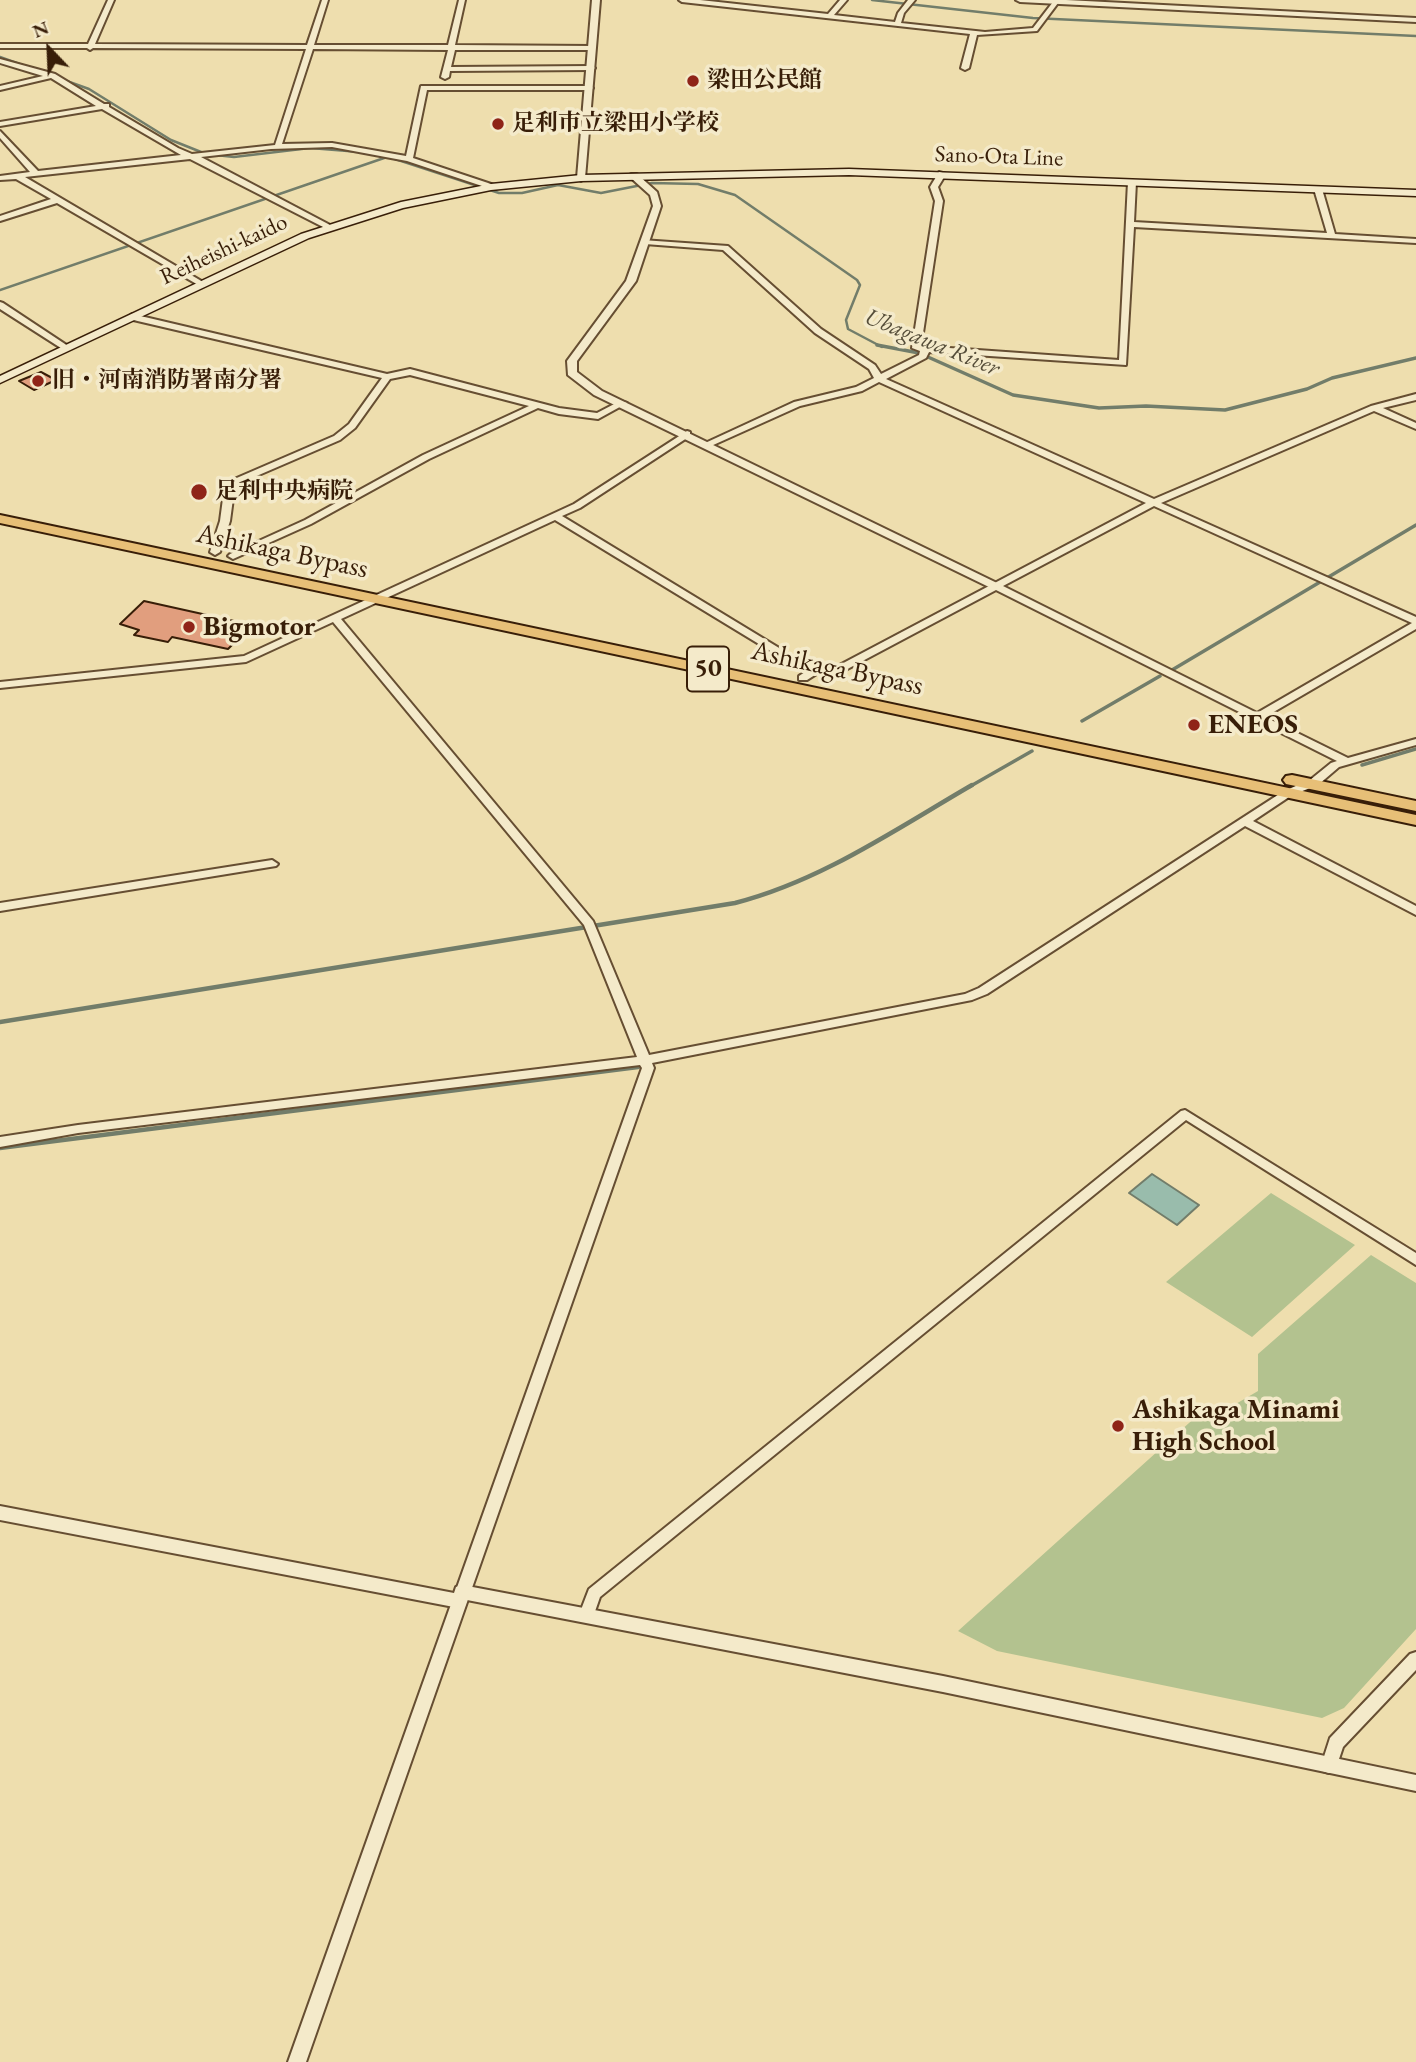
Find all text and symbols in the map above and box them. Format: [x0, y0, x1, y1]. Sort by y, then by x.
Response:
north arrow [14, 14, 84, 84]
text: N [29, 15, 53, 44]
place label: 梁田公民館 [707, 67, 822, 95]
marker: 梁田公民館 [685, 73, 701, 89]
place label: 足利市立梁田小学校 [512, 110, 719, 138]
marker: 足利市立梁田小学校 [490, 116, 506, 132]
street label: Sano-Ota Line [934, 141, 1064, 173]
street label: Reiheishi-kaido [156, 208, 292, 292]
water label: Ubagawa River [860, 303, 1004, 383]
place label: 旧・河南消防署南分署 [52, 367, 282, 395]
marker: 旧・河南消防署南分署 [30, 373, 46, 389]
place label: 足利中央病院 [215, 478, 353, 506]
marker: 足利中央病院 [189, 482, 209, 502]
street label: Ashikaga Bypass [193, 517, 371, 587]
place label: Bigmotor [203, 610, 315, 644]
marker: Bigmotor [181, 619, 197, 635]
street label: Ashikaga Bypass [748, 634, 926, 704]
road number: 50 [687, 646, 729, 692]
place label: ENEOS [1208, 708, 1298, 742]
marker: ENEOS [1186, 717, 1202, 733]
place label: Ashikaga Minami High School [1132, 1393, 1340, 1459]
marker: Ashikaga Minami High School [1110, 1418, 1126, 1434]

